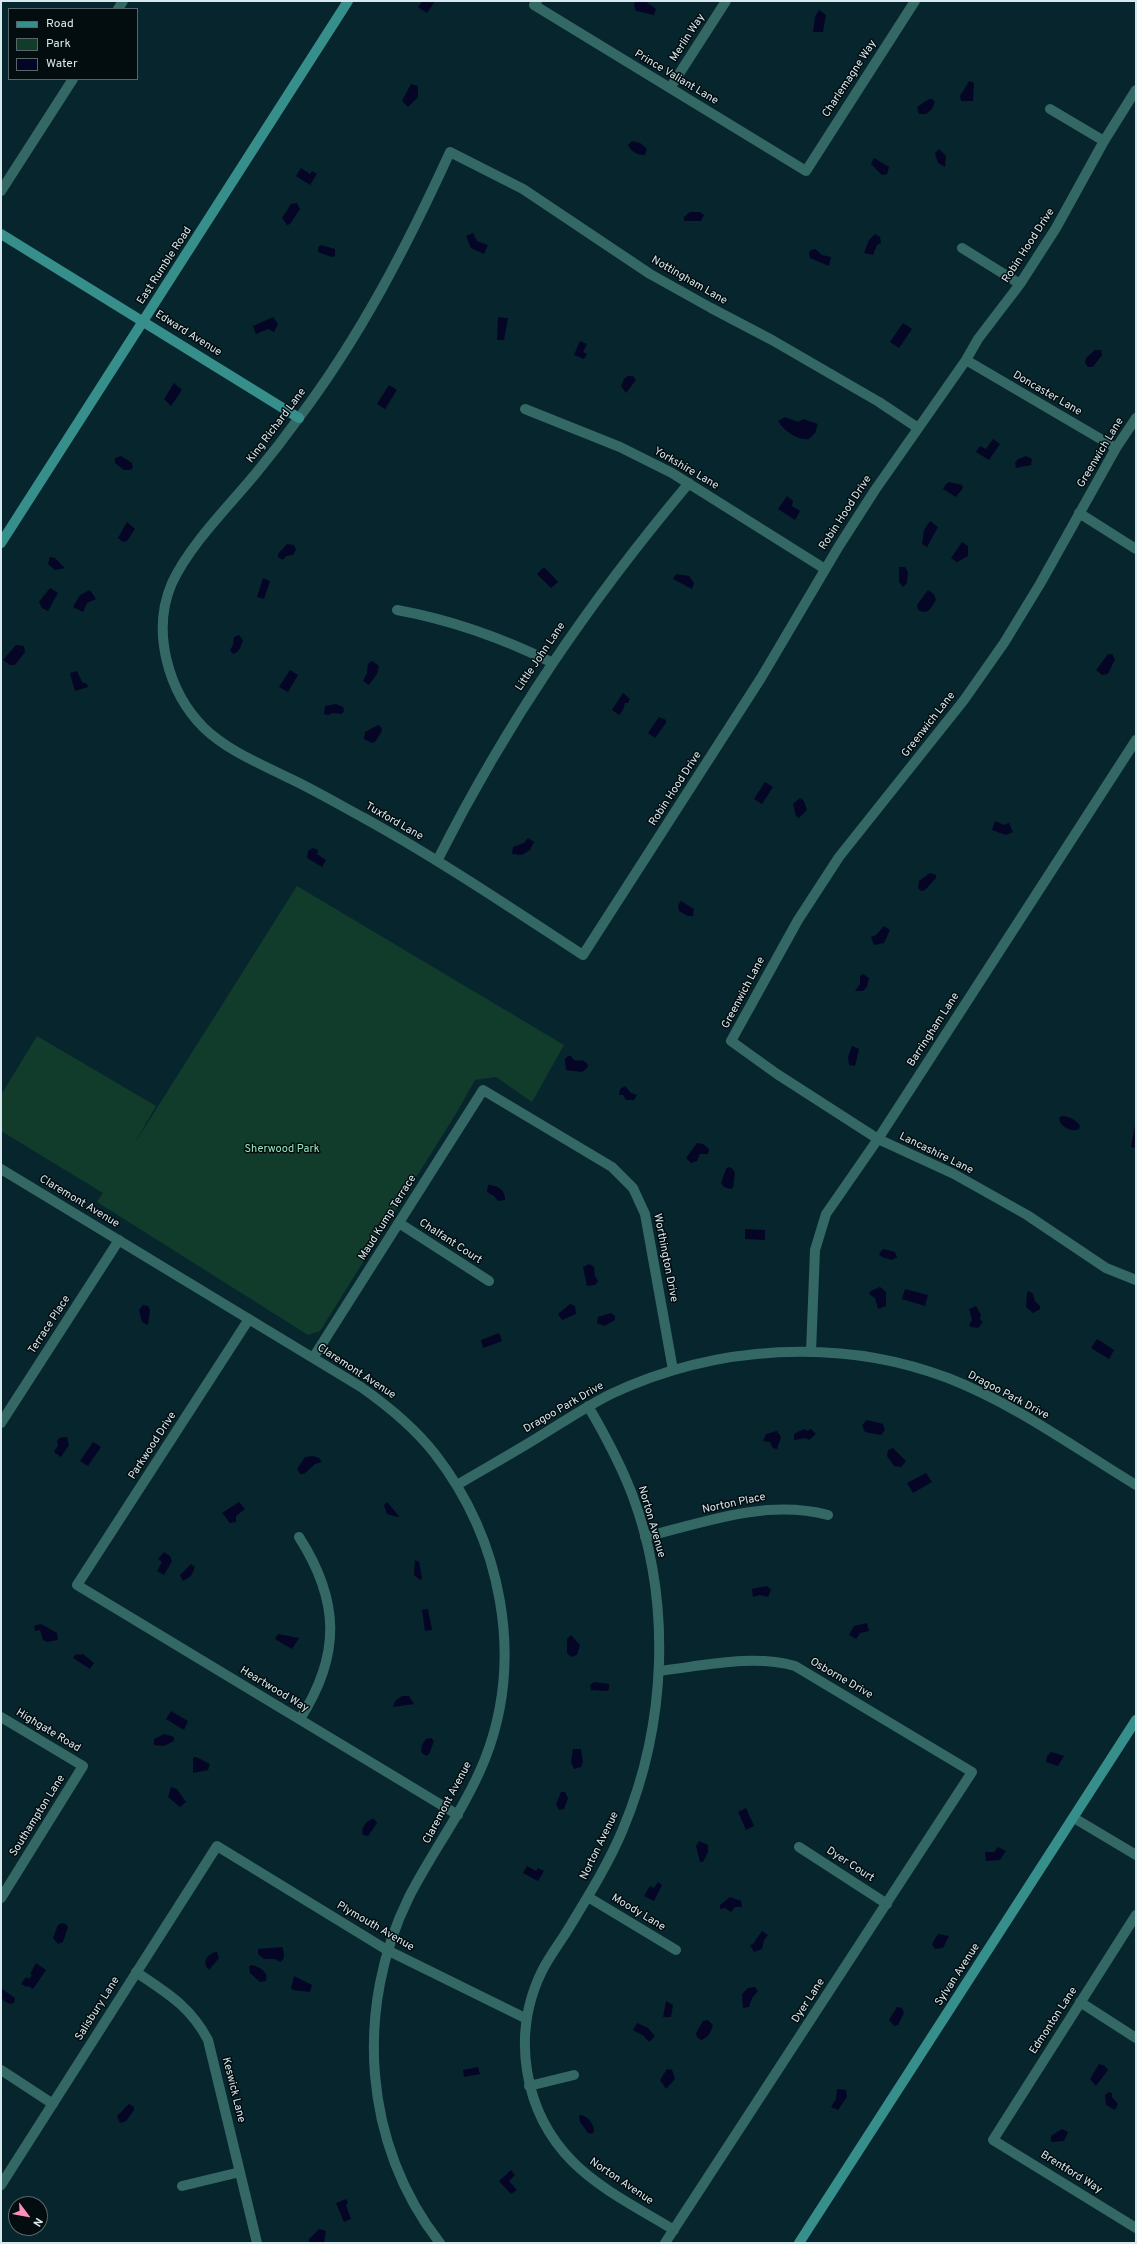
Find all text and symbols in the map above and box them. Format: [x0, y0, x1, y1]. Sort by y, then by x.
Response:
legend [8, 8, 138, 80]
street label: Merlin Way [668, 12, 708, 64]
text: Road [46, 16, 74, 32]
text: Park [46, 36, 71, 52]
street label: Charlemagne Way [820, 38, 880, 120]
street label: Prince Valiant Lane [632, 48, 720, 108]
text: Water [46, 56, 78, 72]
street label: Robin Hood Drive [1000, 206, 1058, 286]
street label: East Rumble Road [135, 225, 195, 307]
street label: Nottingham Lane [649, 254, 729, 308]
street label: Edward Avenue [152, 308, 224, 360]
street label: Doncaster Lane [1010, 369, 1084, 419]
street label: King Richard Lane [245, 386, 309, 466]
street label: Greenwich Lane [1075, 416, 1127, 490]
street label: Yorkshire Lane [651, 445, 721, 493]
street label: Robin Hood Drive [817, 473, 875, 553]
street label: Little John Lane [513, 620, 569, 694]
street label: Greenwich Lane [899, 690, 959, 760]
street label: Robin Hood Drive [647, 749, 705, 829]
street label: Tuxford Lane [363, 800, 425, 844]
street label: Greenwich Lane [720, 955, 768, 1031]
street label: Barringham Lane [905, 991, 963, 1069]
street label: Lancashire Lane [897, 1130, 975, 1178]
park label: Sherwood Park [244, 1143, 320, 1157]
street label: Claremont Avenue [37, 1173, 121, 1231]
street label: Maud Kump Terrace [356, 1173, 420, 1263]
street label: Worthington Drive [650, 1213, 680, 1303]
street label: Chalfant Court [416, 1217, 484, 1267]
street label: Terrace Place [26, 1293, 74, 1357]
street label: Claremont Avenue [314, 1342, 398, 1402]
street label: Dragoo Park Drive [965, 1369, 1051, 1423]
street label: Dragoo Park Drive [522, 1380, 606, 1436]
street label: Parkwood Drive [126, 1410, 180, 1482]
street label: Norton Avenue [634, 1485, 668, 1559]
street label: Norton Place [701, 1491, 767, 1517]
street label: Osborne Drive [807, 1656, 875, 1702]
street label: Heartwood Way [237, 1664, 311, 1716]
street label: Highgate Road [13, 1707, 83, 1755]
street label: Claremont Avenue [421, 1760, 475, 1846]
street label: Southampton Lane [8, 1773, 68, 1859]
street label: Norton Avenue [578, 1810, 622, 1882]
street label: Dyer Court [824, 1845, 876, 1885]
street label: Moody Lane [609, 1892, 667, 1934]
street label: Plymouth Avenue [334, 1900, 416, 1954]
street label: Sylvan Avenue [933, 1941, 983, 2009]
street label: Salisbury Lane [73, 1975, 123, 2043]
street label: Dyer Lane [790, 1976, 828, 2026]
street label: Edmonton Lane [1027, 1985, 1081, 2057]
street label: Keswick Lane [219, 2056, 247, 2124]
street label: Brentford Way [1038, 2149, 1104, 2197]
street label: Norton Avenue [587, 2156, 655, 2208]
north arrow [8, 2196, 48, 2236]
text: N [29, 2215, 45, 2229]

